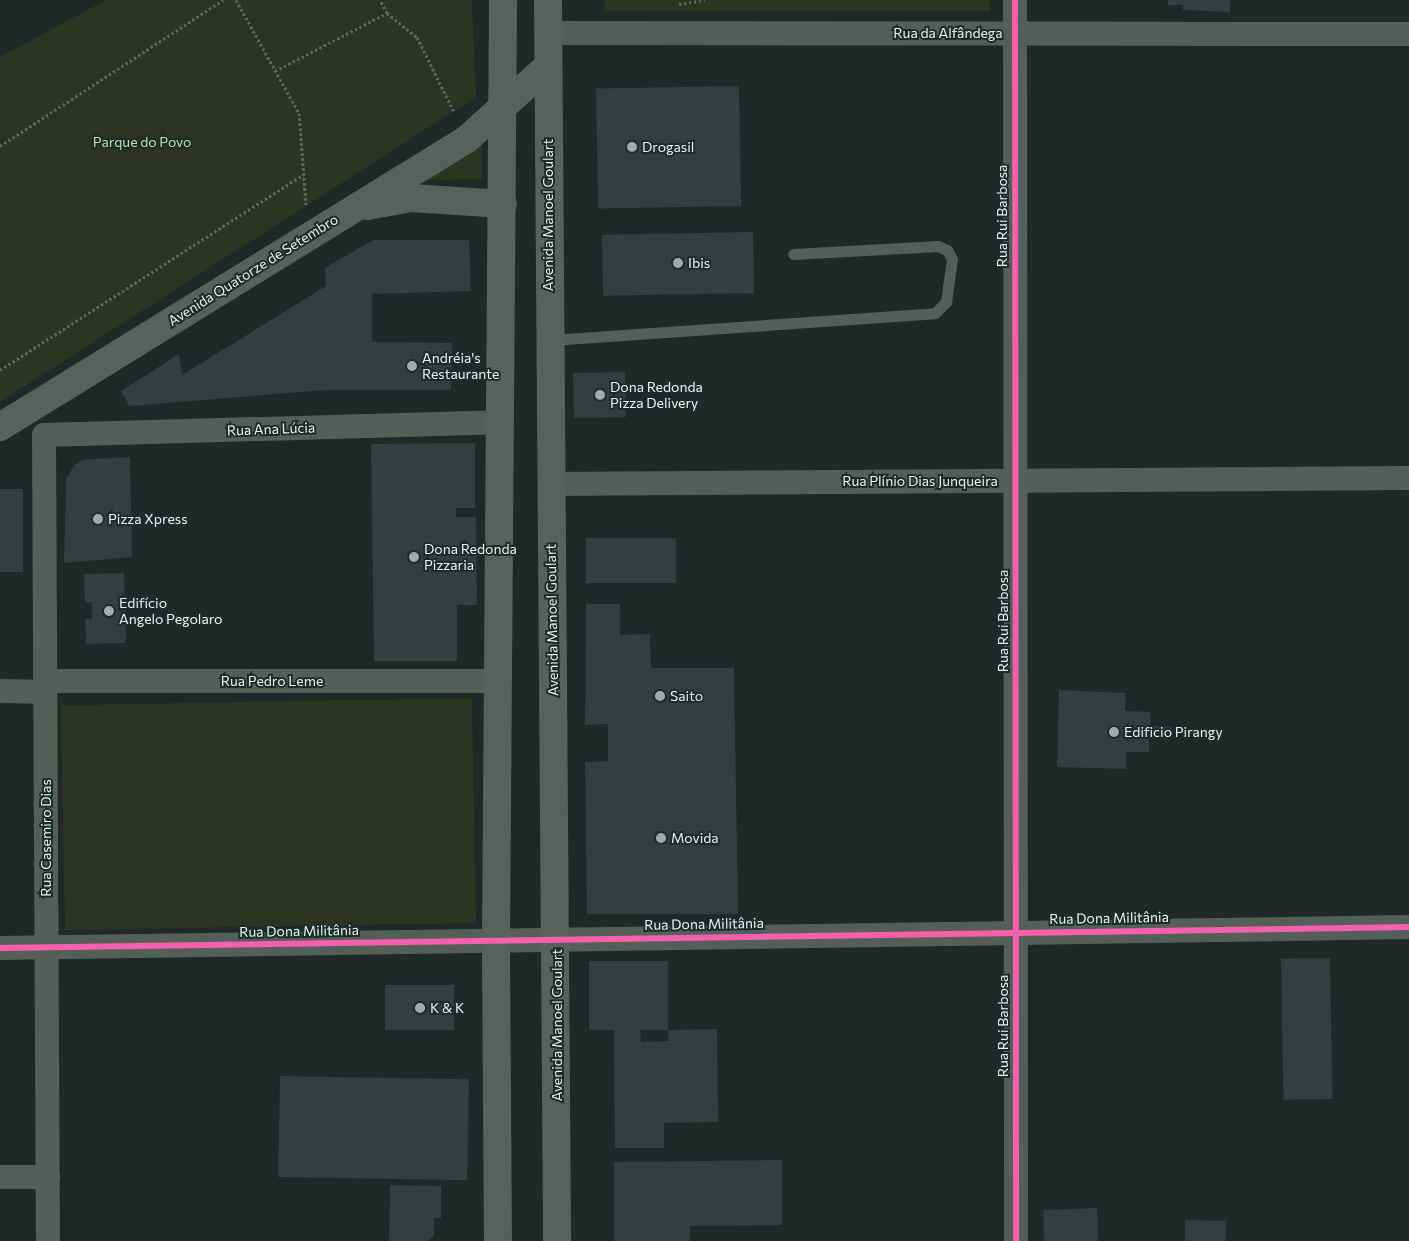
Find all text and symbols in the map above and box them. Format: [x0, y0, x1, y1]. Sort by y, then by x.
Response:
street label: Rua da Alfândega [893, 25, 1003, 41]
park label: Parque do Povo [93, 134, 191, 150]
street label: Avenida Manoel Goulart [540, 139, 556, 291]
place label: Drogasil [642, 139, 694, 155]
marker: Drogasil [626, 141, 638, 153]
street label: Rua Rui Barbosa [994, 165, 1010, 267]
street label: Avenida Quatorze de Setembro [165, 211, 341, 329]
place label: Ibis [688, 255, 710, 271]
marker: Ibis [672, 257, 684, 269]
place label: Andréia's Restaurante [422, 350, 499, 382]
marker: Andréia's Restaurante [406, 360, 418, 372]
place label: Dona Redonda Pizza Delivery [610, 379, 703, 412]
marker: Dona Redonda Pizza Delivery [594, 389, 606, 401]
street label: Rua Ana Lúcia [226, 419, 316, 439]
street label: Rua Plínio Dias Junqueira [842, 473, 998, 489]
place label: Pizza Xpress [108, 511, 188, 527]
marker: Pizza Xpress [92, 513, 104, 525]
place label: Dona Redonda Pizzaria [424, 541, 517, 574]
street label: Avenida Manoel Goulart [542, 544, 562, 696]
marker: Dona Redonda Pizzaria [408, 551, 420, 563]
street label: Rua Rui Barbosa [995, 570, 1011, 672]
place label: Edifício Angelo Pegolaro [119, 595, 222, 628]
marker: Edifício Angelo Pegolaro [103, 605, 115, 617]
street label: Rua Pedro Leme [221, 673, 323, 689]
place label: Saito [670, 688, 703, 704]
marker: Saito [654, 690, 666, 702]
place label: Edificio Pirangy [1124, 724, 1223, 740]
marker: Edificio Pirangy [1108, 726, 1120, 738]
street label: Rua Casemiro Dias [38, 779, 54, 897]
place label: Movida [671, 830, 719, 846]
marker: Movida [655, 832, 667, 844]
street label: Rua Dona Militânia [1049, 909, 1169, 927]
street label: Rua Dona Militânia [644, 915, 764, 933]
street label: Rua Dona Militânia [239, 922, 359, 940]
street label: Avenida Manoel Goulart [549, 949, 565, 1101]
street label: Rua Rui Barbosa [995, 975, 1011, 1077]
place label: K & K [430, 1000, 464, 1016]
marker: K & K [414, 1002, 426, 1014]

